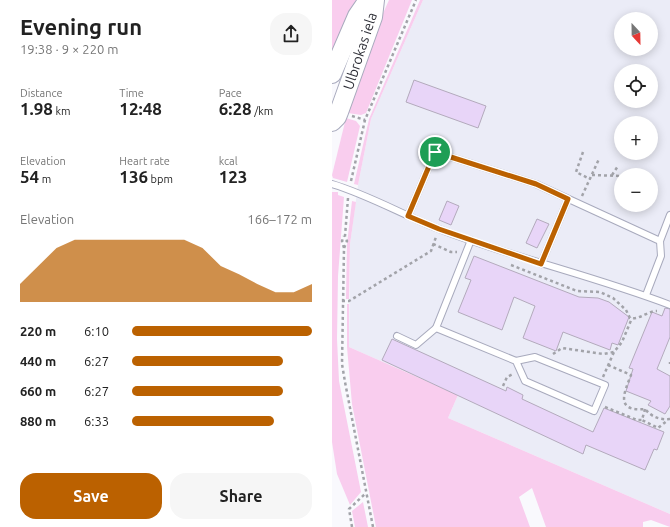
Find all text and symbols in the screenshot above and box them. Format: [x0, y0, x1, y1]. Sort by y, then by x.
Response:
street label: Ulbrokas iela [340, 10, 380, 92]
north arrow [614, 12, 658, 56]
map controls [614, 12, 658, 212]
button: share [270, 13, 312, 55]
text: Evening run [20, 14, 142, 39]
text: 19:38 · 9 × 220 m [20, 42, 119, 56]
button: locate [614, 64, 658, 108]
text: Distance [20, 87, 63, 99]
text: Time [119, 87, 144, 99]
text: Pace [219, 87, 242, 99]
text: 1.98 [20, 99, 53, 118]
text: 12:48 [119, 99, 162, 118]
text: 6:28 [219, 99, 252, 118]
text: km [53, 105, 71, 117]
text: /km [252, 105, 273, 117]
button: + [614, 116, 658, 160]
pin [418, 135, 452, 169]
icon: arrive [424, 141, 446, 163]
text: Elevation [20, 155, 66, 167]
text: Heart rate [119, 155, 170, 167]
text: kcal [219, 155, 238, 167]
text: 54 [20, 167, 39, 186]
text: 136 [119, 167, 148, 186]
text: 123 [219, 167, 247, 186]
button: − [614, 168, 658, 212]
text: m [39, 173, 51, 185]
text: bpm [148, 173, 173, 185]
text: Elevation [20, 212, 74, 226]
text: 166–172 m [247, 212, 312, 226]
text: 220 m [20, 324, 56, 338]
text: 6:10 [84, 324, 109, 338]
text: 440 m [20, 354, 56, 368]
text: 6:27 [84, 354, 109, 368]
text: 660 m [20, 384, 56, 398]
text: 6:27 [84, 384, 109, 398]
text: 880 m [20, 414, 56, 428]
text: 6:33 [84, 414, 109, 428]
button: Save [20, 473, 162, 519]
button: Share [170, 473, 312, 519]

